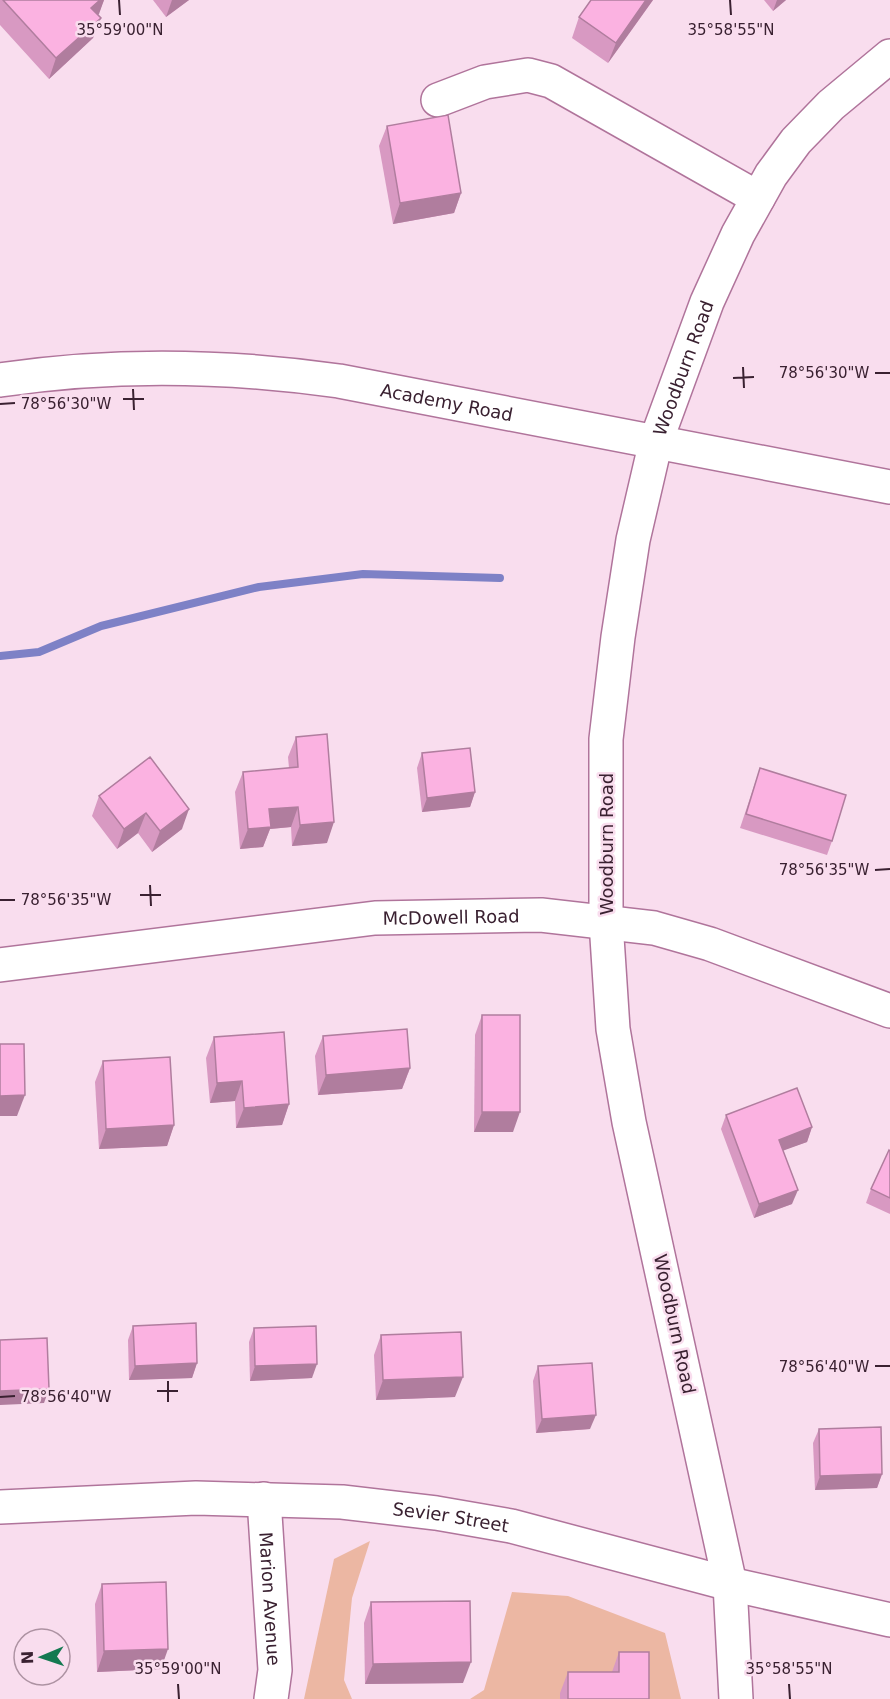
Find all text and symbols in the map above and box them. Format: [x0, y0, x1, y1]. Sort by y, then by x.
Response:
text: 35°59'00"N [76, 21, 164, 39]
text: 35°58'55"N [687, 21, 775, 39]
street label: Woodburn Road [648, 297, 717, 438]
text: 78°56'30"W [779, 364, 869, 382]
street label: Academy Road [379, 379, 515, 425]
text: 78°56'30"W [21, 395, 111, 413]
street label: Woodburn Road [596, 773, 617, 915]
text: 78°56'35"W [779, 861, 869, 879]
text: 78°56'35"W [21, 891, 111, 909]
street label: McDowell Road [382, 905, 520, 928]
street label: Woodburn Road [650, 1252, 700, 1396]
text: 78°56'40"W [779, 1358, 869, 1376]
text: 78°56'40"W [21, 1388, 111, 1406]
street label: Sevier Street [392, 1498, 510, 1536]
street label: Marion Avenue [256, 1531, 285, 1666]
north arrow [12, 1627, 72, 1687]
text: N [18, 1650, 37, 1665]
text: 35°59'00"N [134, 1660, 222, 1678]
text: 35°58'55"N [745, 1660, 833, 1678]

